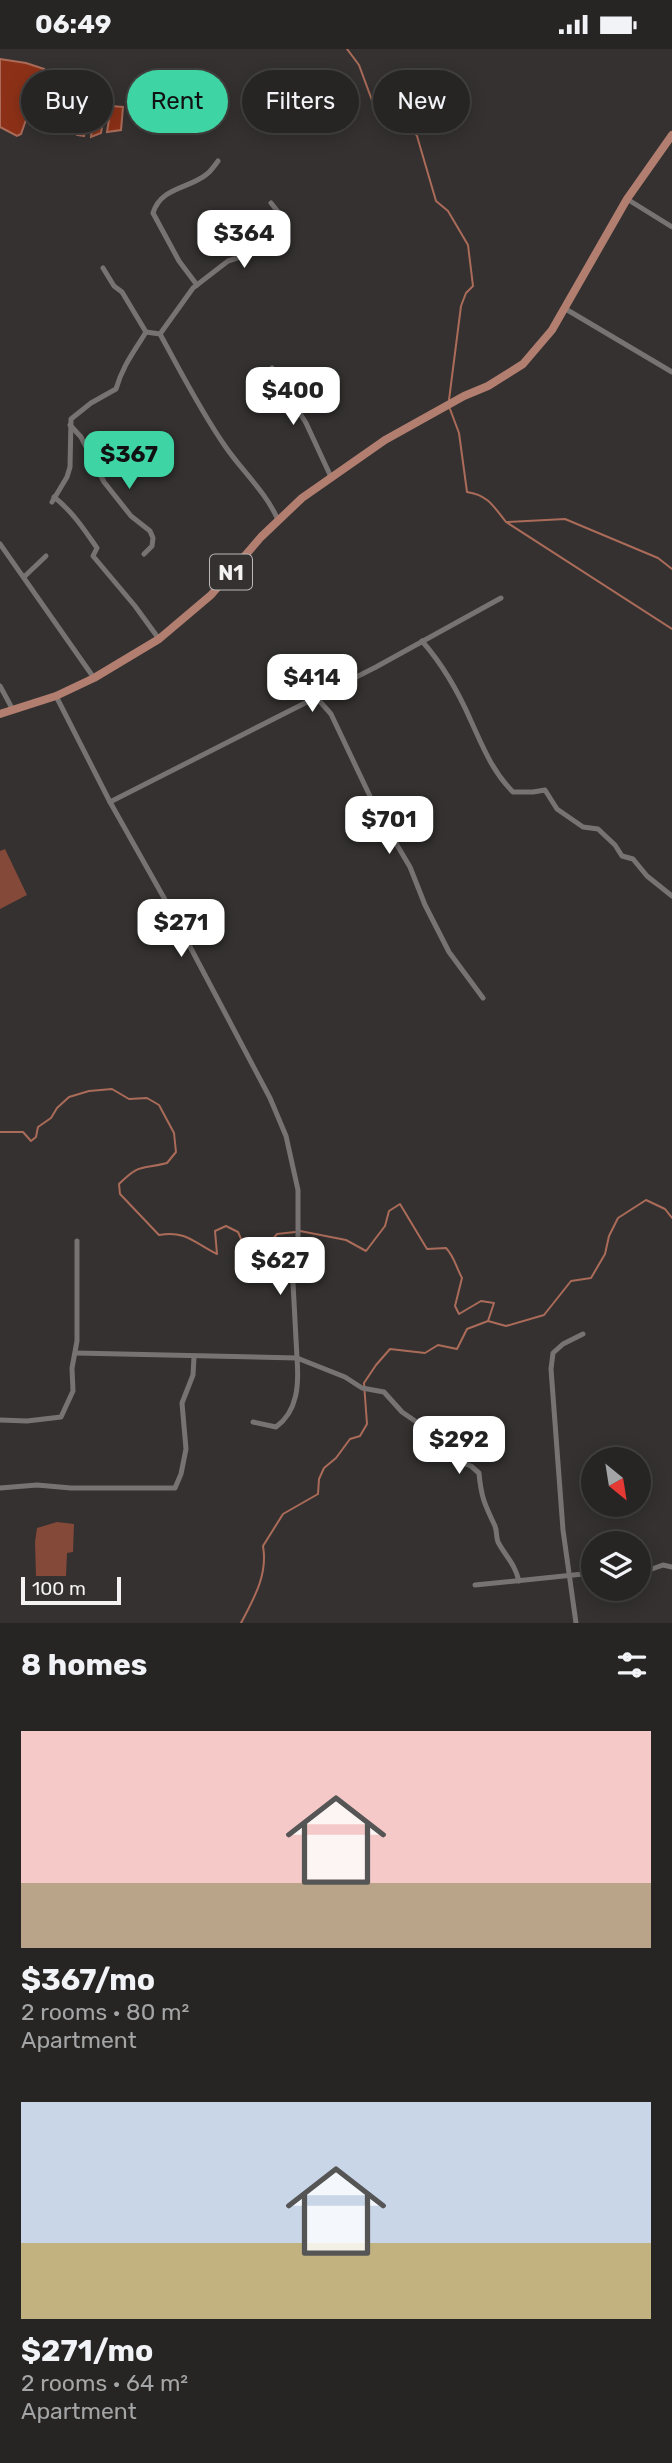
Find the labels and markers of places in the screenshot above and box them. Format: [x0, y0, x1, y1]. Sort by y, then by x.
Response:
pin: $364 [203, 211, 285, 270]
pin: $400 [252, 367, 334, 427]
pin: $367 [88, 431, 170, 491]
pin: $414 [271, 655, 353, 714]
pin: $701 [348, 797, 430, 856]
pin: $271 [140, 899, 222, 959]
pin: $627 [239, 1237, 321, 1297]
pin: $292 [418, 1417, 500, 1476]

